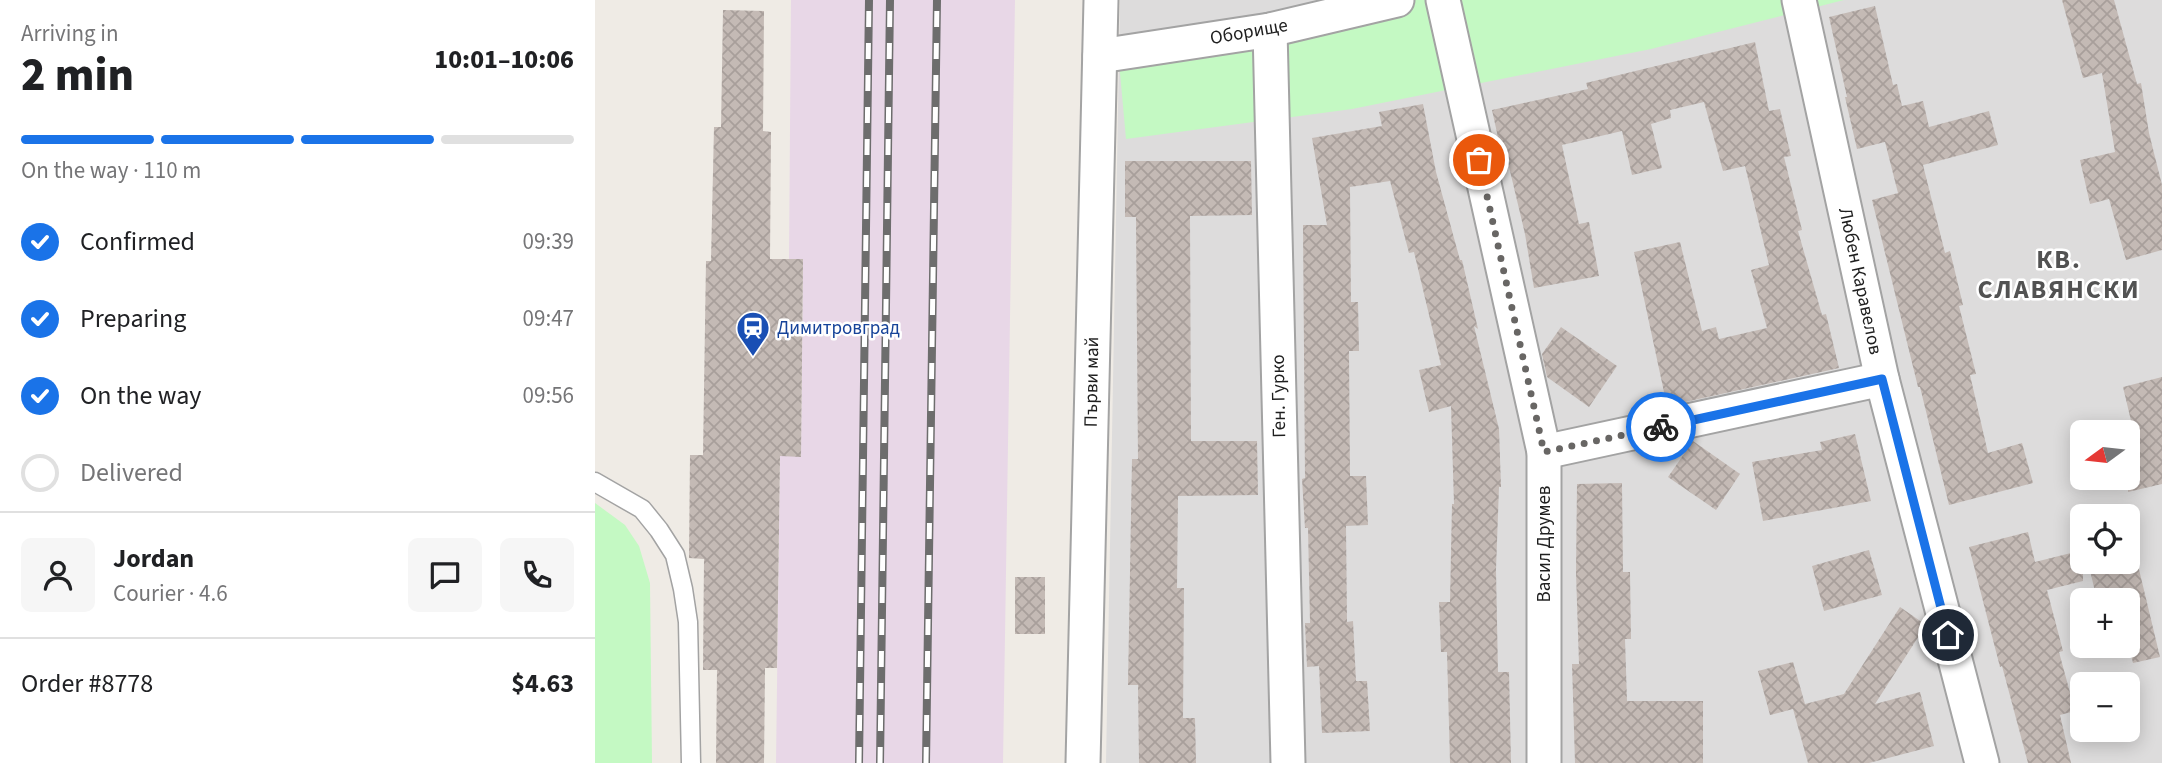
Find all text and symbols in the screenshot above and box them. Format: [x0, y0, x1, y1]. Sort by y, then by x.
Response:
street label: Оборище [1208, 12, 1290, 52]
text: Arriving in [21, 17, 119, 50]
text: 10:01–10:06 [434, 41, 574, 78]
text: 2 min [21, 43, 134, 108]
pin [1449, 130, 1509, 190]
icon: bag [1460, 141, 1498, 179]
text: On the way · 110 m [21, 154, 201, 187]
street label: Любен Каравелов [1831, 205, 1889, 357]
icon: check [21, 223, 59, 261]
text: Confirmed [80, 223, 195, 260]
text: 09:39 [523, 225, 574, 258]
district label: КВ. СЛАВЯНСКИ [1977, 241, 2141, 308]
icon: check [21, 300, 59, 338]
text: Preparing [80, 300, 186, 337]
text: 09:47 [523, 302, 574, 335]
station icon: Димитровград [734, 309, 772, 358]
place label: Димитровград [777, 315, 900, 342]
street label: Първи май [1078, 336, 1106, 428]
street label: Ген. Гурко [1265, 354, 1293, 438]
icon: check [21, 377, 59, 415]
text: On the way [80, 377, 201, 414]
text: 09:56 [523, 379, 574, 412]
courier [1626, 392, 1696, 462]
icon: bike [1642, 408, 1680, 446]
north arrow [2070, 420, 2140, 490]
map controls [2070, 420, 2140, 742]
text: Delivered [80, 454, 183, 491]
street label: Васил Друмев [1531, 486, 1558, 603]
button: locate [2070, 504, 2140, 574]
button: person [21, 538, 95, 612]
button: chat [408, 538, 482, 612]
button: phone [500, 538, 574, 612]
text: Jordan [113, 540, 194, 577]
text: Courier · 4.6 [113, 577, 228, 610]
button: + [2070, 588, 2140, 658]
pin [1918, 605, 1978, 665]
icon: home [1929, 616, 1967, 654]
text: Order #8778 [21, 665, 153, 702]
text: $4.63 [511, 665, 574, 702]
button: − [2070, 672, 2140, 742]

